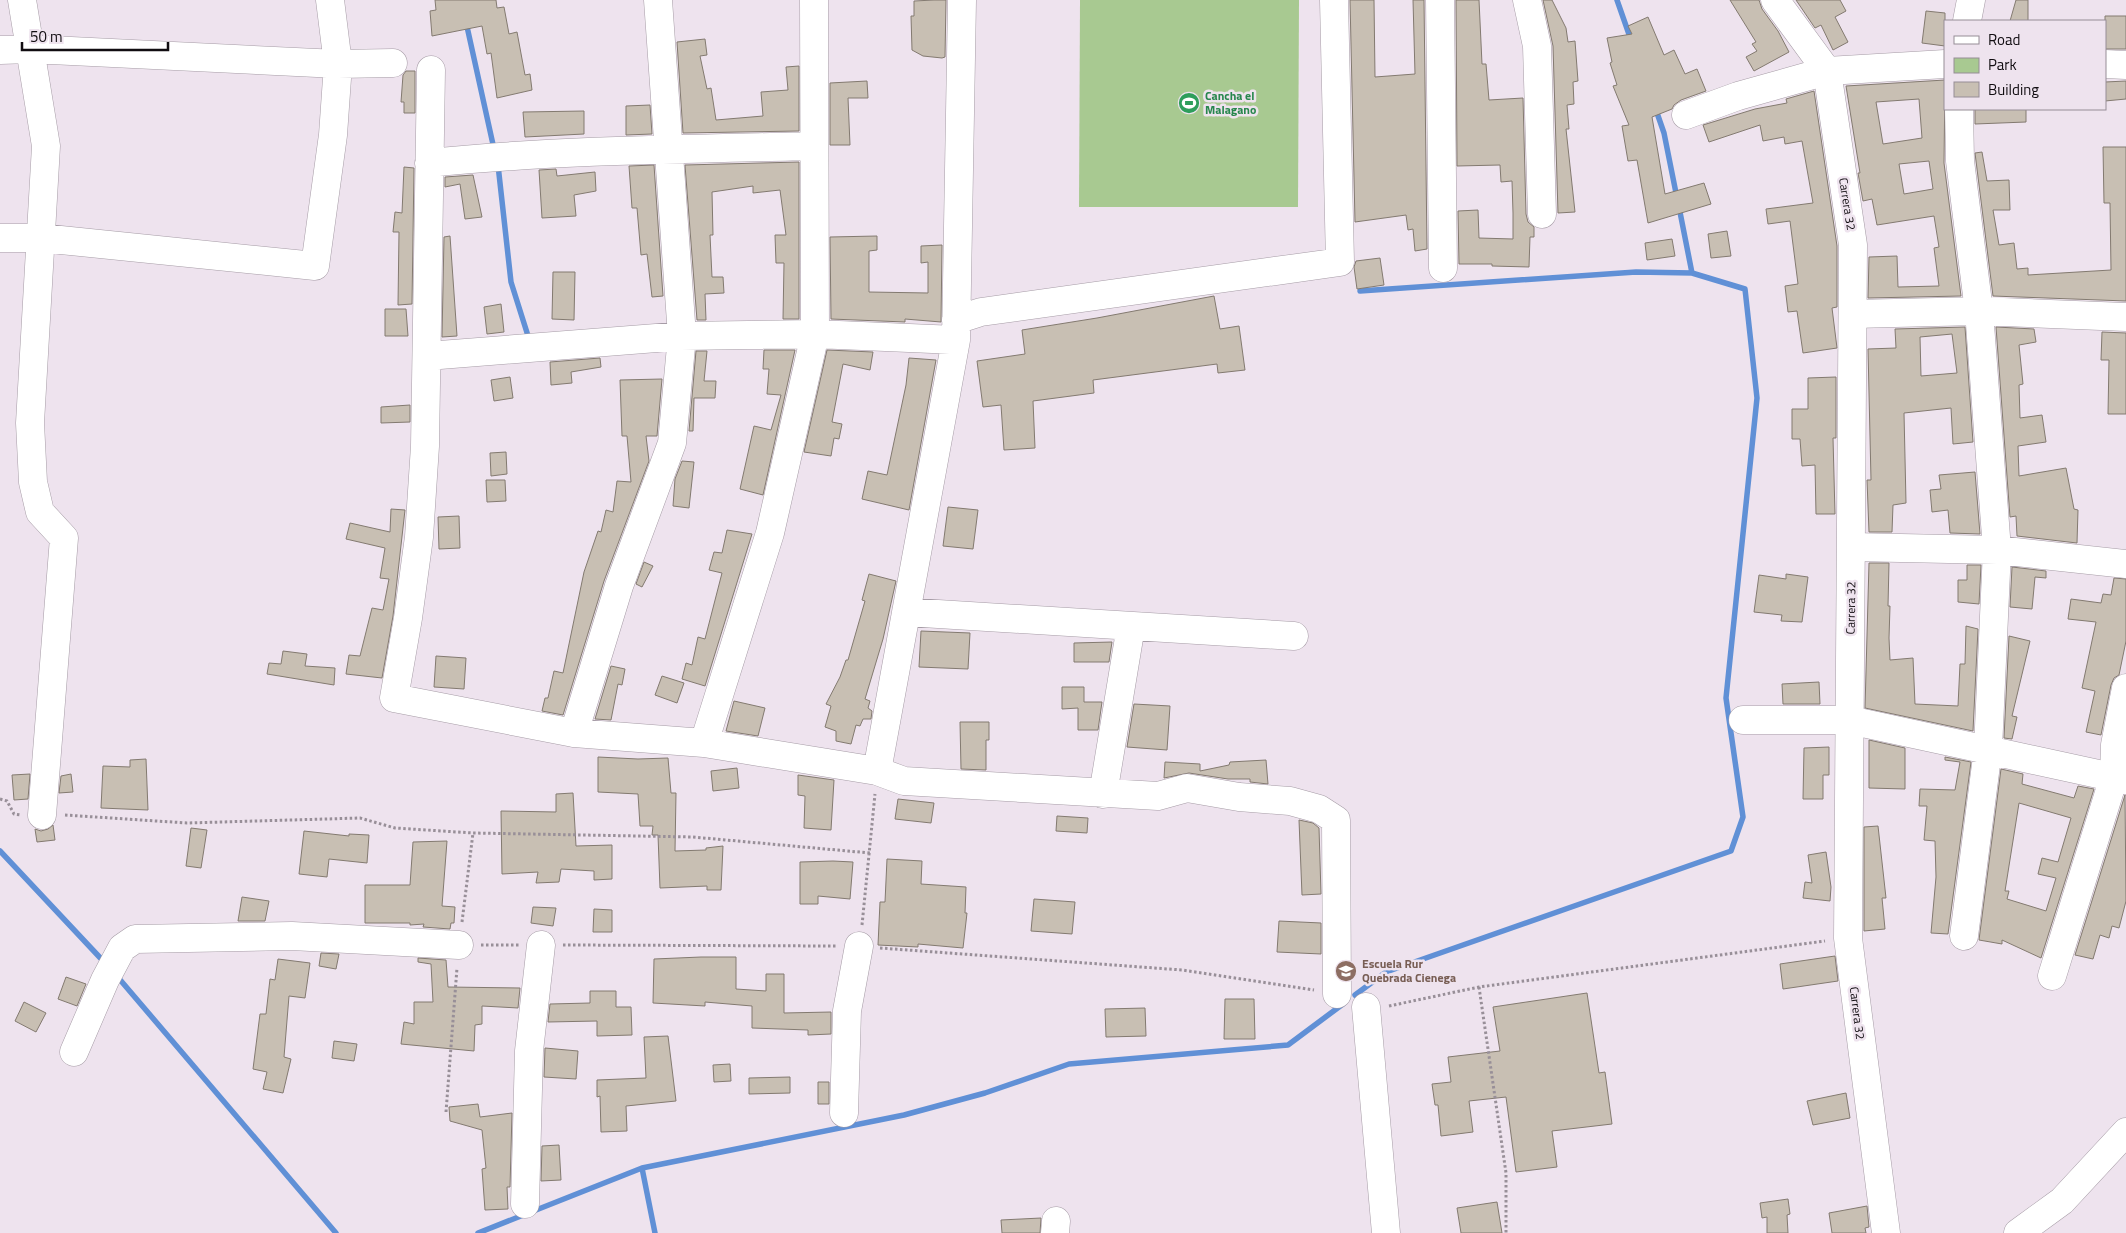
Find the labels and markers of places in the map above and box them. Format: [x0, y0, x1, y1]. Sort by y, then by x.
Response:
place label: Cancha el Malagano [1205, 86, 1256, 119]
sports icon: Cancha el Malagano [1177, 91, 1201, 115]
place label: Escuela Rur Quebrada Cienega [1362, 954, 1456, 987]
school or university icon: Escuela Rur Quebrada Cienega [1334, 959, 1358, 983]

